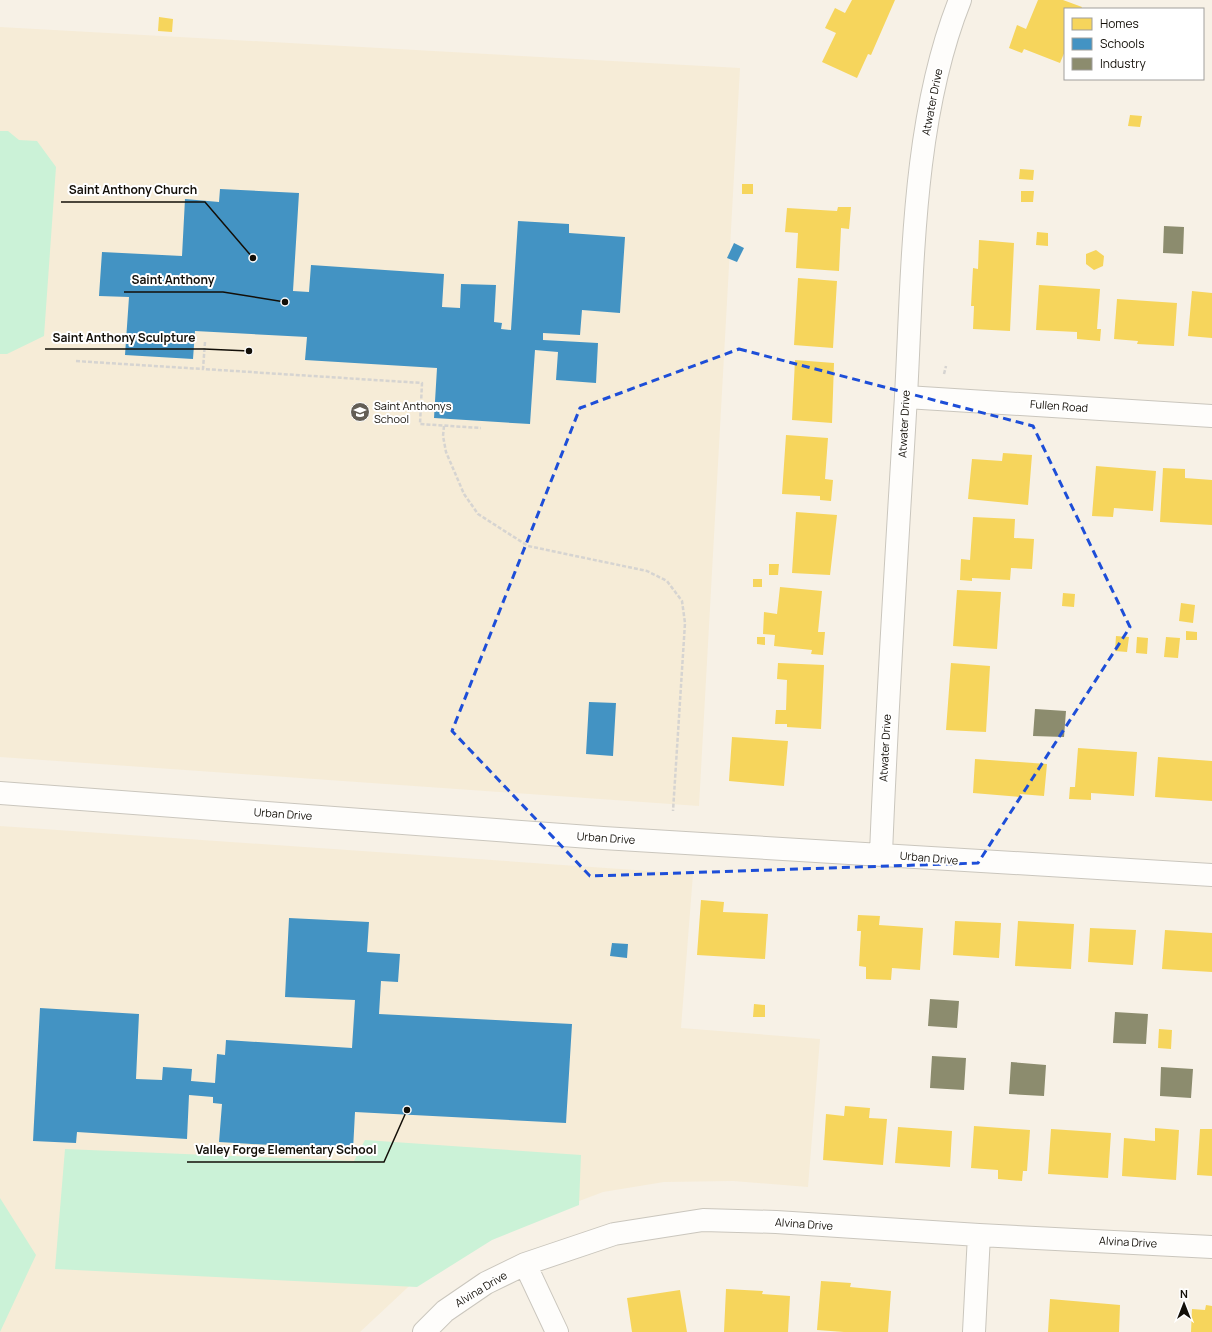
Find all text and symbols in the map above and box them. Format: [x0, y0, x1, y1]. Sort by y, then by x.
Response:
legend [1064, 8, 1204, 80]
text: Homes [1100, 15, 1139, 32]
text: Schools [1100, 35, 1144, 52]
text: Industry [1100, 55, 1146, 72]
street label: Atwater Drive [918, 67, 945, 137]
callout: Saint Anthony Church [61, 178, 205, 202]
text: Saint Anthony Church [69, 181, 197, 198]
callout: Saint Anthony [124, 268, 223, 292]
text: Saint Anthony [132, 271, 215, 288]
callout: Saint Anthony Sculpture [45, 325, 204, 349]
text: Saint Anthony Sculpture [53, 329, 195, 346]
street label: Atwater Drive [894, 389, 913, 458]
street label: Fullen Road [1029, 396, 1089, 415]
place label: Saint Anthonys School [374, 398, 452, 426]
school or university icon: Saint Anthonys School [349, 401, 371, 423]
street label: Atwater Drive [875, 713, 894, 782]
street label: Urban Drive [253, 804, 313, 823]
street label: Urban Drive [576, 828, 636, 847]
street label: Urban Drive [899, 847, 960, 868]
callout: Valley Forge Elementary School [187, 1138, 384, 1162]
text: Valley Forge Elementary School [195, 1141, 377, 1158]
street label: Alvina Drive [774, 1214, 834, 1233]
street label: Alvina Drive [1099, 1232, 1158, 1251]
street label: Alvina Drive [452, 1267, 510, 1310]
north arrow [1164, 1284, 1204, 1324]
text: N [1180, 1286, 1188, 1301]

